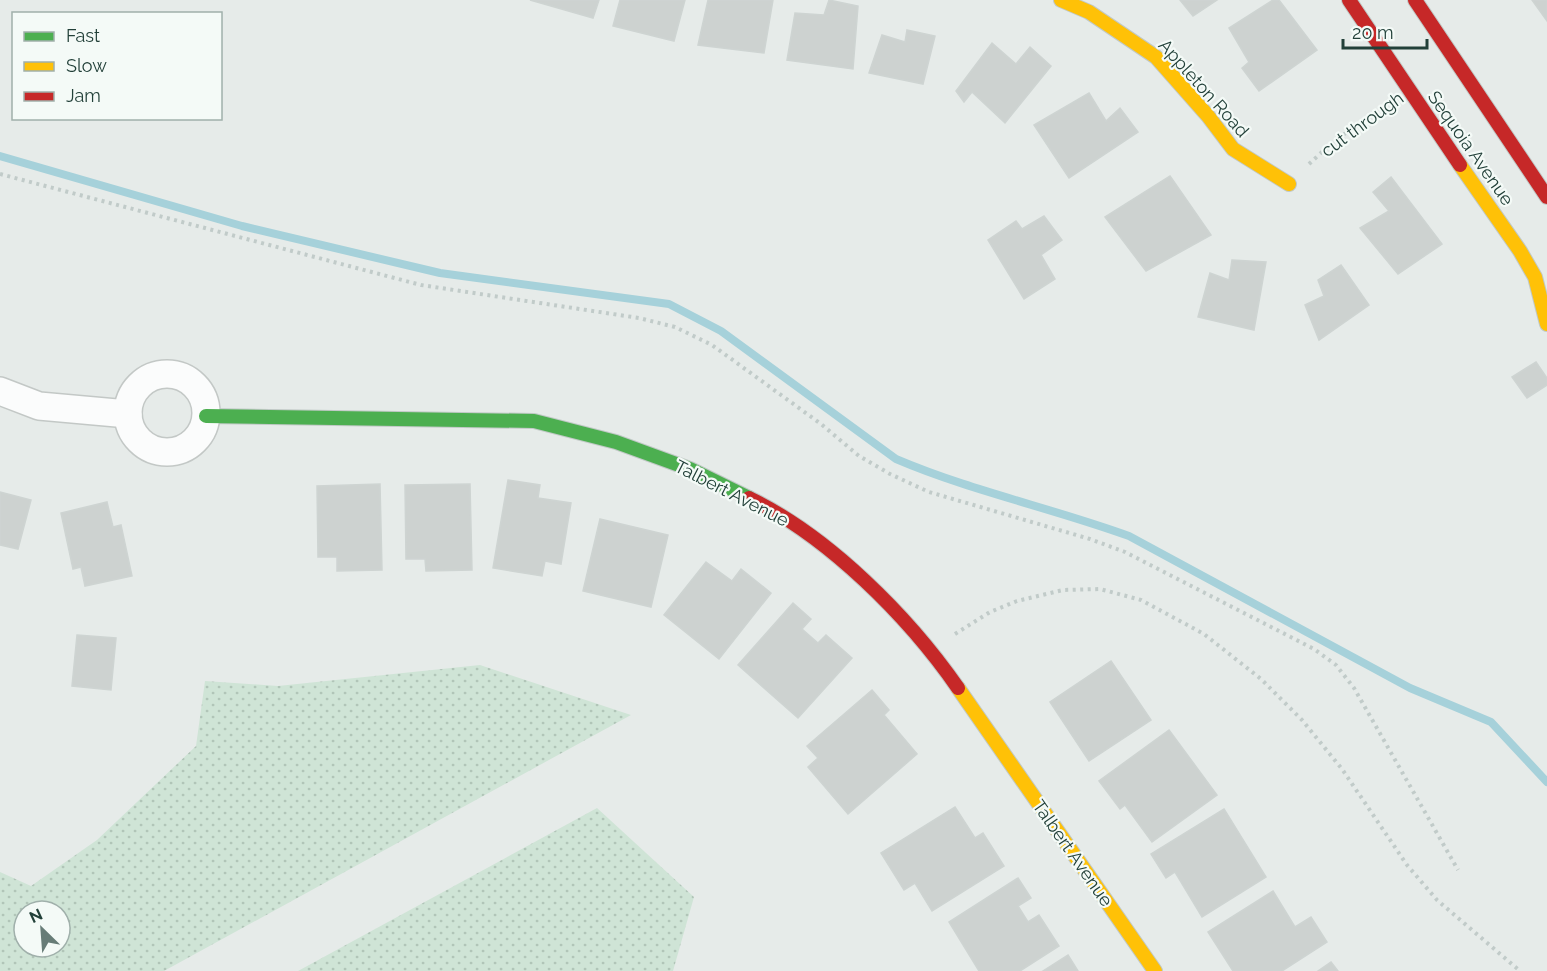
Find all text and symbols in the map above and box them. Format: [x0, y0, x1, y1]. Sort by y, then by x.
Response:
legend [12, 12, 222, 120]
scale bar [1343, 12, 1427, 50]
text: 20 m [1352, 22, 1394, 43]
text: Fast [66, 25, 100, 46]
street label: Appleton Road [1155, 35, 1253, 141]
text: Slow [66, 55, 107, 76]
text: Jam [66, 85, 101, 106]
street label: cut through [1317, 87, 1407, 161]
street label: Sequoia Avenue [1424, 87, 1519, 210]
street label: Talbert Avenue [672, 455, 793, 531]
street label: Talbert Avenue [1029, 796, 1118, 911]
north arrow [12, 899, 72, 959]
text: N [26, 905, 45, 927]

